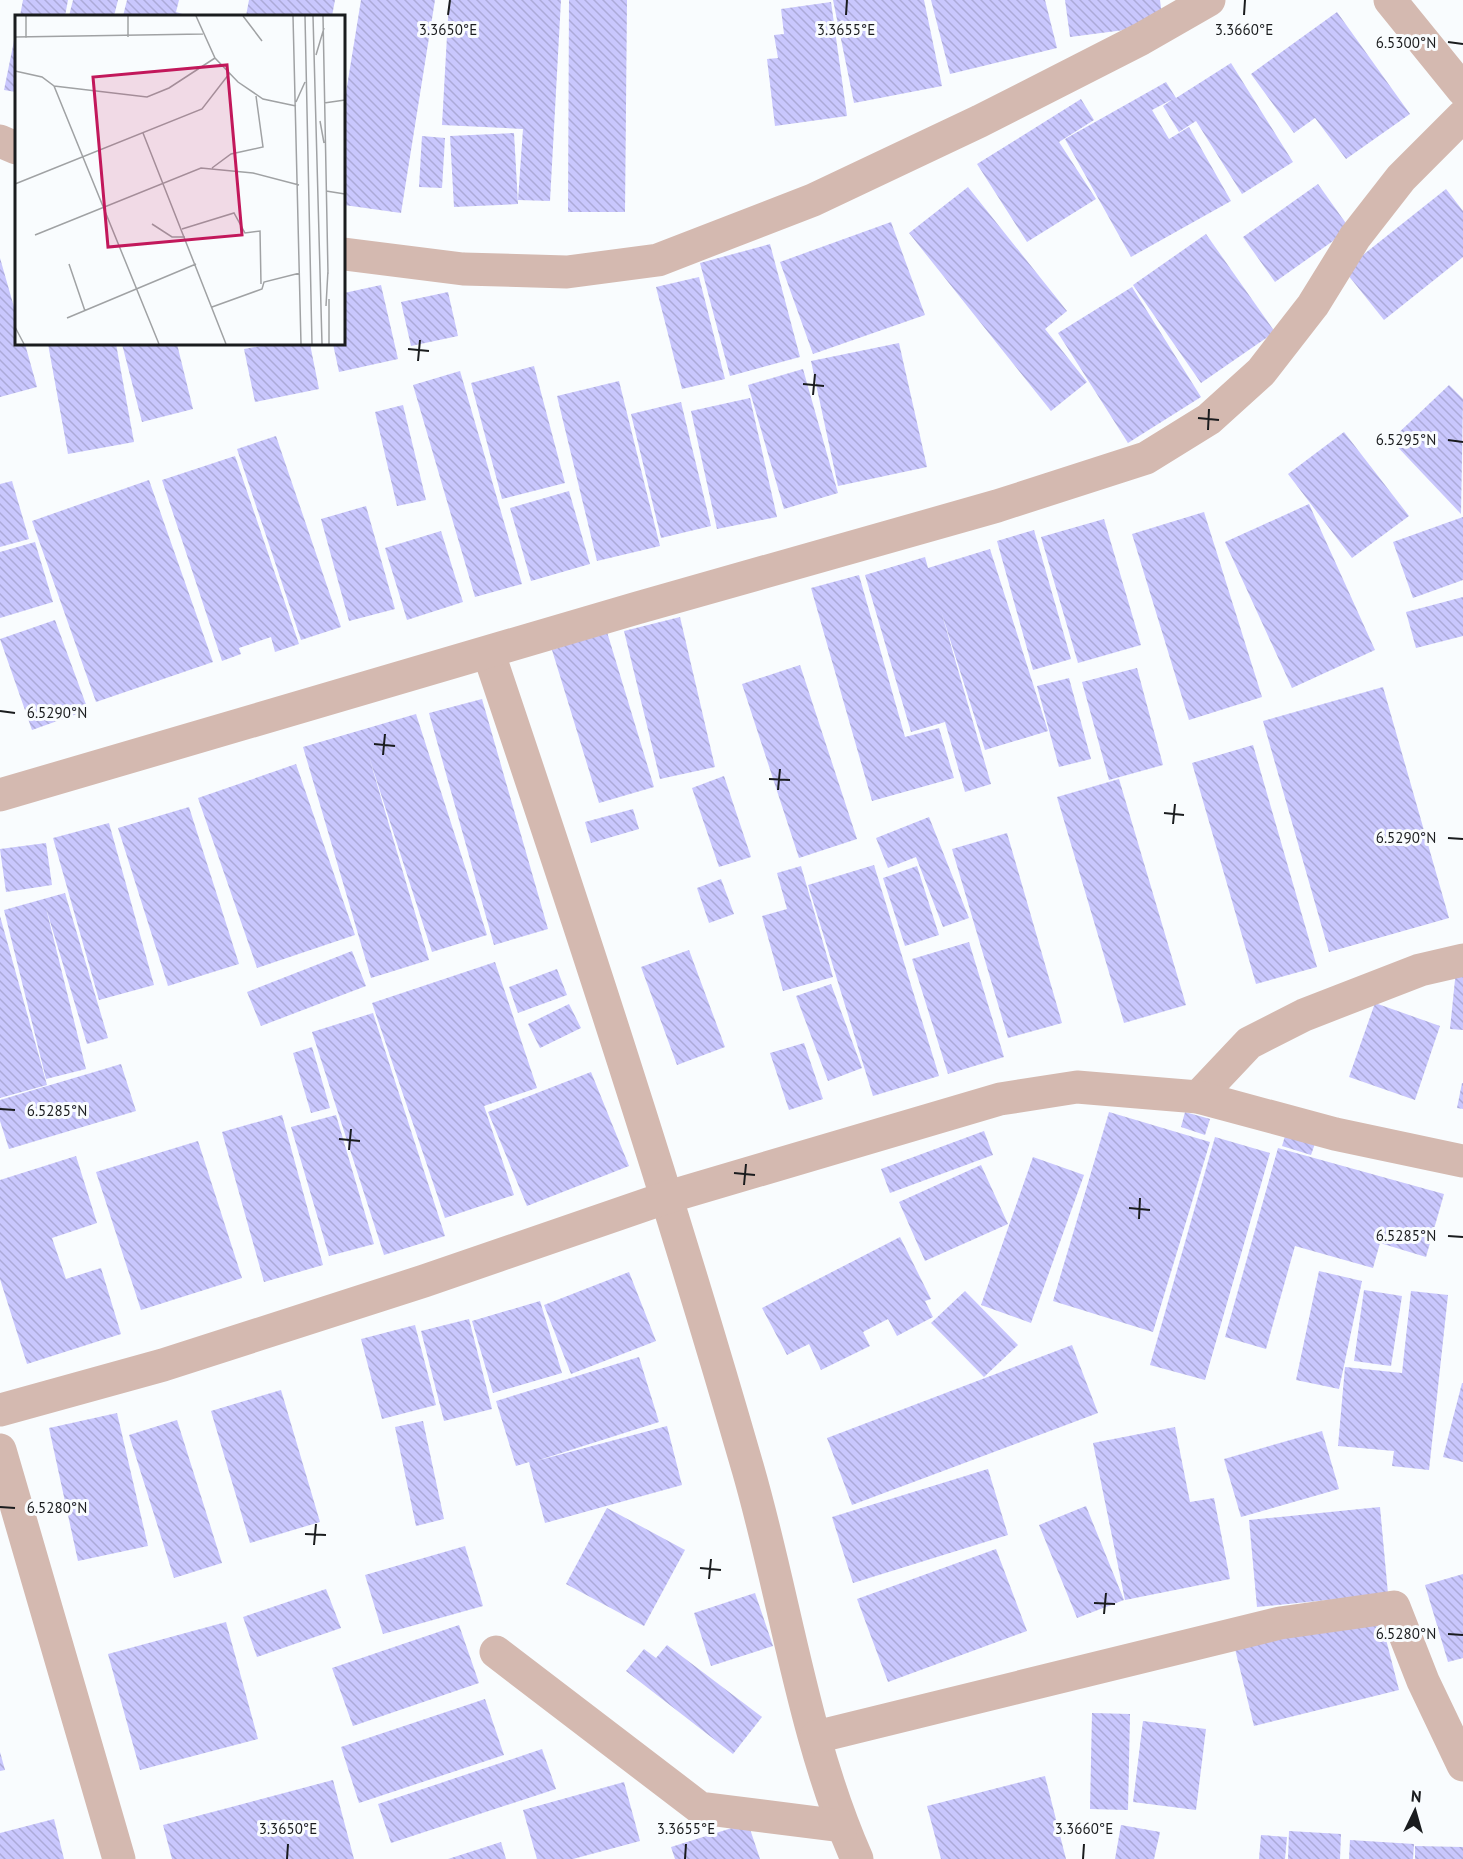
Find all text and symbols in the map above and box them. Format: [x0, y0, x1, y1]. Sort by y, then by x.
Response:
inset map [15, 15, 345, 345]
text: 3.3650°E [419, 20, 477, 39]
text: 3.3655°E [817, 20, 875, 39]
text: 3.3660°E [1215, 20, 1273, 39]
text: 6.5300°N [1376, 33, 1436, 52]
text: 6.5295°N [1376, 430, 1436, 449]
text: 6.5290°N [27, 703, 87, 722]
text: 6.5290°N [1376, 828, 1436, 847]
text: 6.5285°N [27, 1101, 87, 1120]
text: 6.5285°N [1376, 1226, 1436, 1245]
text: 6.5280°N [27, 1498, 87, 1517]
text: 6.5280°N [1376, 1624, 1436, 1643]
north arrow [1385, 1781, 1445, 1841]
text: N [1410, 1786, 1422, 1806]
text: 3.3650°E [259, 1819, 317, 1838]
text: 3.3655°E [657, 1819, 715, 1838]
text: 3.3660°E [1055, 1819, 1113, 1838]

